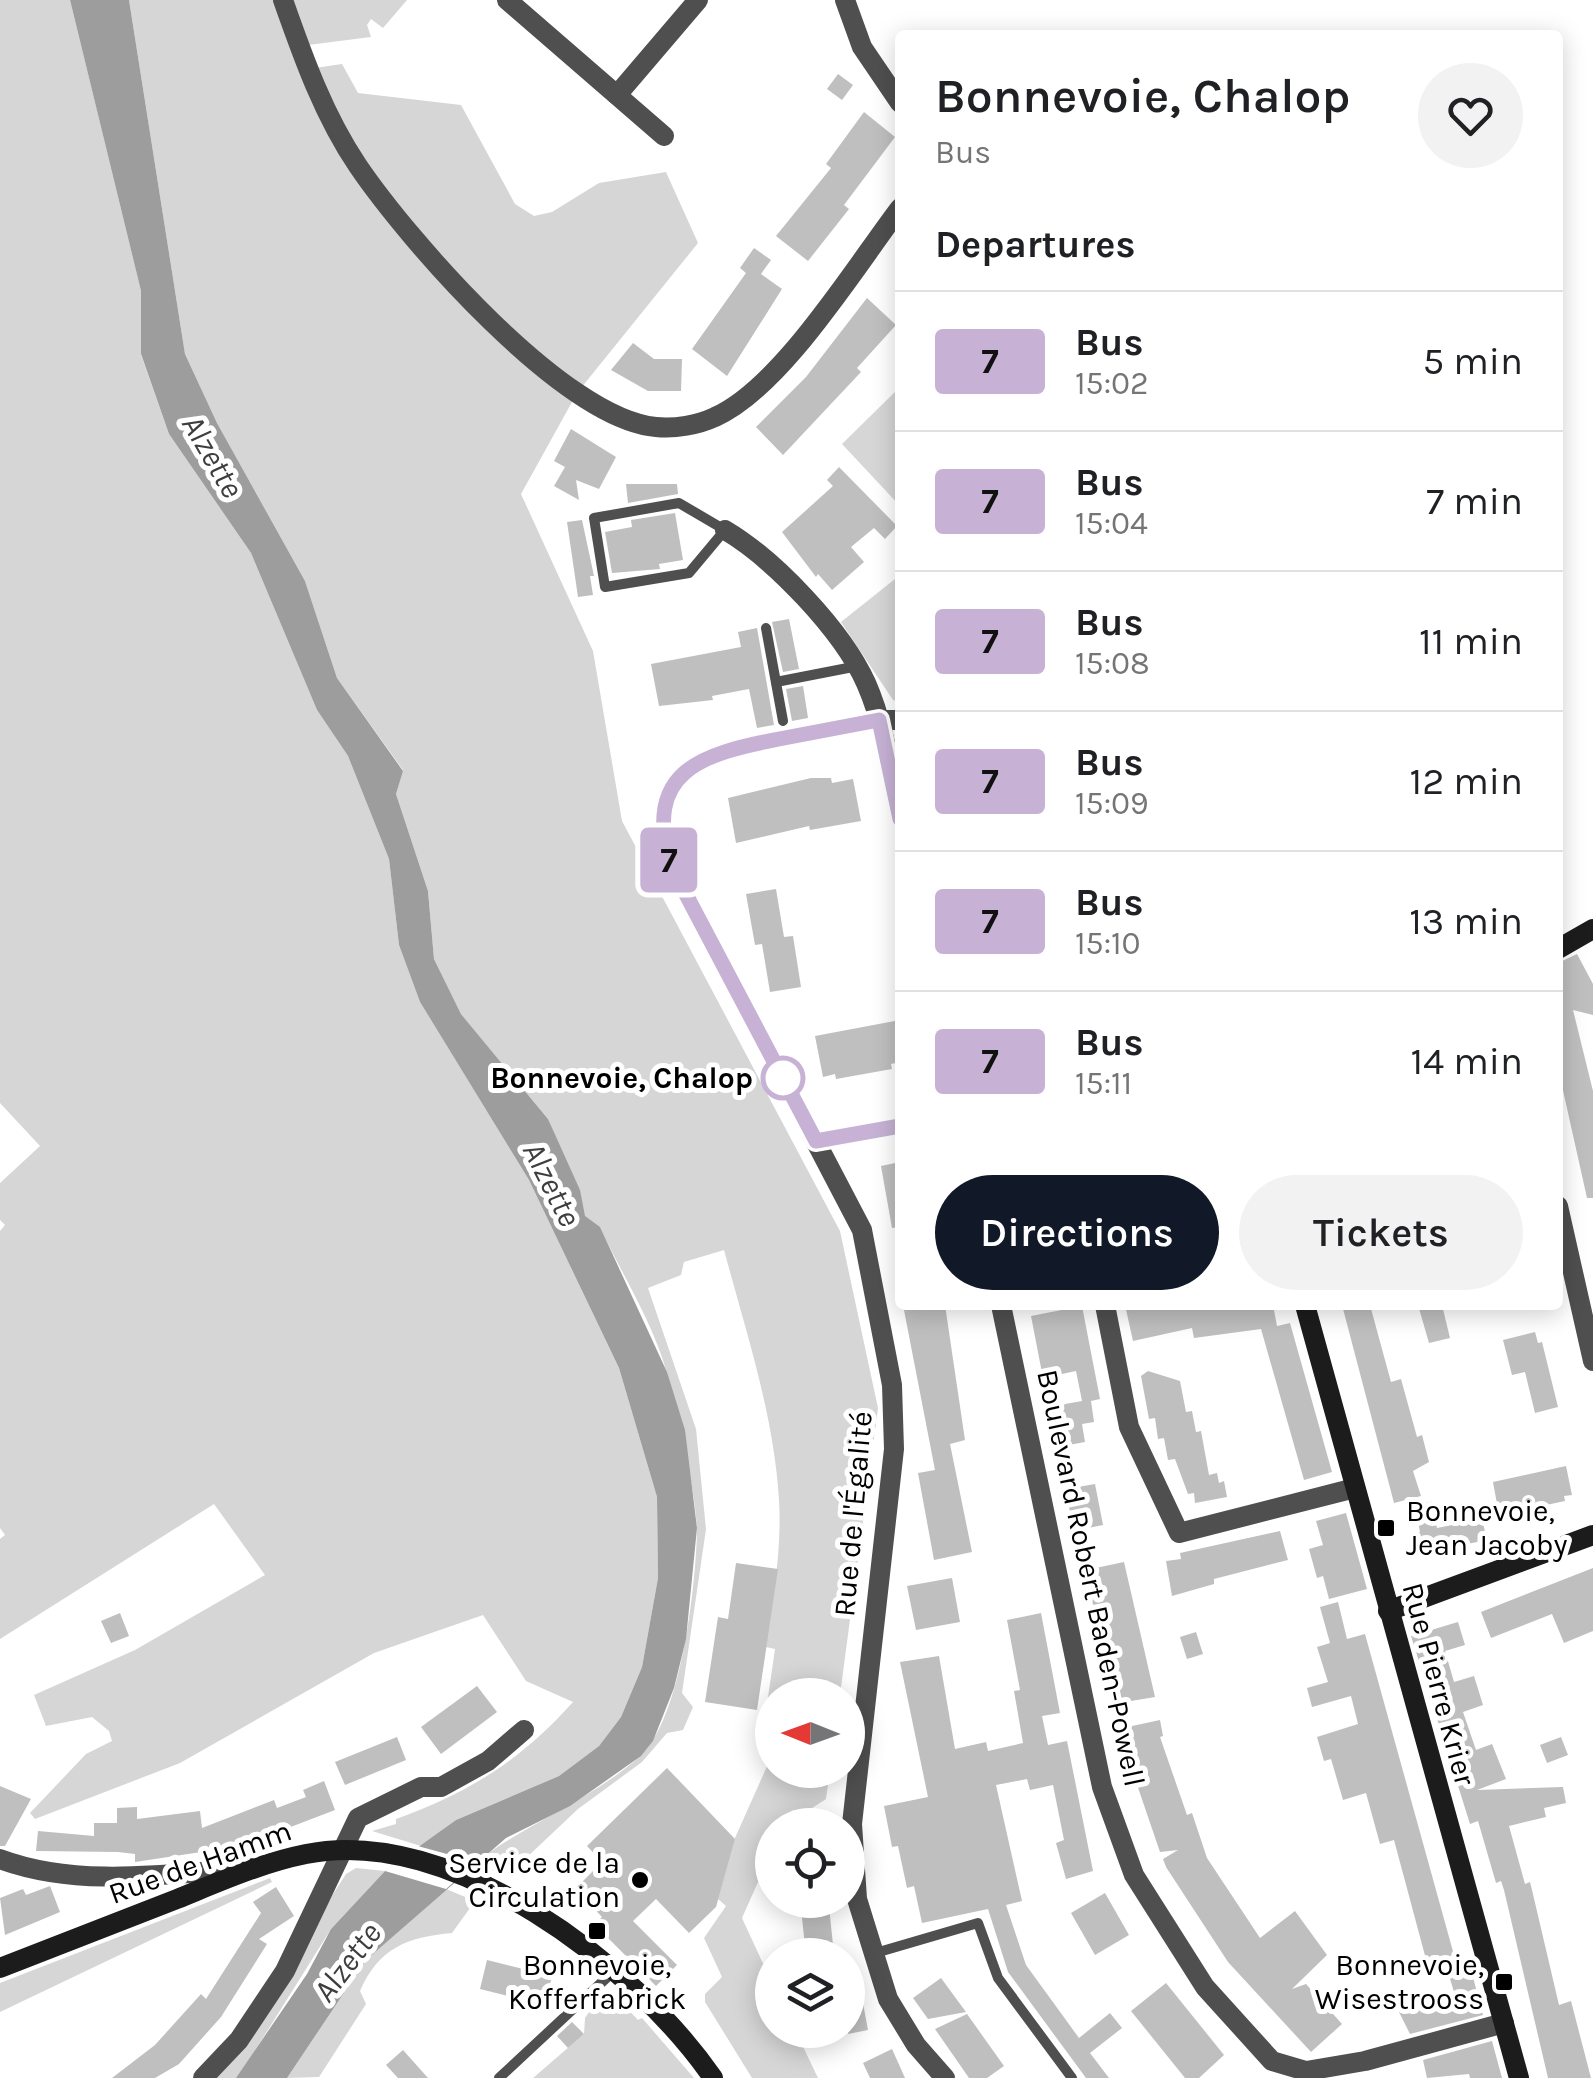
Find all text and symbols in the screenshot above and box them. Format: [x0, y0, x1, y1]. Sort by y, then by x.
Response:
button: heart [1418, 63, 1523, 168]
text: Bonnevoie, Chalop [935, 68, 1350, 124]
text: Bus [935, 134, 991, 171]
text: Departures [935, 222, 1135, 267]
text: Bus [1075, 320, 1144, 365]
text: 5 min [1423, 339, 1523, 384]
text: 7 [981, 341, 999, 382]
text: 15:02 [1075, 365, 1149, 402]
water label: Alzette [174, 408, 251, 504]
text: Bus [1075, 460, 1144, 505]
text: 7 min [1426, 479, 1523, 524]
text: 7 [981, 481, 999, 522]
text: 15:04 [1075, 505, 1148, 542]
text: Bus [1075, 600, 1144, 645]
text: 11 min [1419, 619, 1523, 664]
text: 7 [981, 621, 999, 662]
text: 15:08 [1075, 645, 1150, 682]
text: Bus [1075, 740, 1144, 785]
text: 12 min [1410, 759, 1523, 804]
text: 7 [981, 761, 999, 802]
text: 15:09 [1075, 785, 1149, 822]
line badge: 7 [636, 828, 702, 892]
text: 7 [660, 840, 678, 881]
text: Bus [1075, 880, 1144, 925]
text: 13 min [1409, 899, 1523, 944]
text: 7 [981, 901, 999, 942]
text: 15:10 [1075, 925, 1141, 962]
text: Bus [1075, 1020, 1144, 1065]
text: 14 min [1410, 1039, 1523, 1084]
text: 7 [981, 1041, 999, 1082]
marker: Bonnevoie, Chalop [762, 1057, 804, 1099]
place label: Bonnevoie, Chalop [490, 1060, 753, 1096]
text: 15:11 [1075, 1065, 1132, 1102]
water label: Alzette [515, 1136, 588, 1233]
button: Directions [935, 1175, 1219, 1290]
button: Tickets [1239, 1175, 1523, 1290]
street label: Boulevard Robert Baden-Powell [1029, 1366, 1153, 1790]
street label: Rue de l'Égalité [826, 1410, 880, 1618]
place label: Bonnevoie, Jean Jacoby [1406, 1493, 1568, 1563]
marker: Bonnevoie, Jean Jacoby [1375, 1517, 1397, 1539]
street label: Rue Pierre Krier [1395, 1579, 1483, 1790]
north arrow [755, 1678, 865, 1788]
map controls [755, 1678, 865, 2048]
button: locate [755, 1808, 865, 1918]
street label: Rue de Hamm [104, 1812, 296, 1912]
place label: Service de la Circulation [448, 1845, 620, 1915]
marker: Service de la Circulation [629, 1869, 651, 1891]
water label: Alzette [306, 1915, 389, 2009]
marker: Bonnevoie, Kofferfabrick [586, 1920, 608, 1942]
button: layers [755, 1938, 865, 2048]
place label: Bonnevoie, Kofferfabrick [508, 1947, 686, 2017]
place label: Bonnevoie, Wisestrooss [1315, 1947, 1484, 2017]
marker: Bonnevoie, Wisestrooss [1493, 1971, 1515, 1993]

